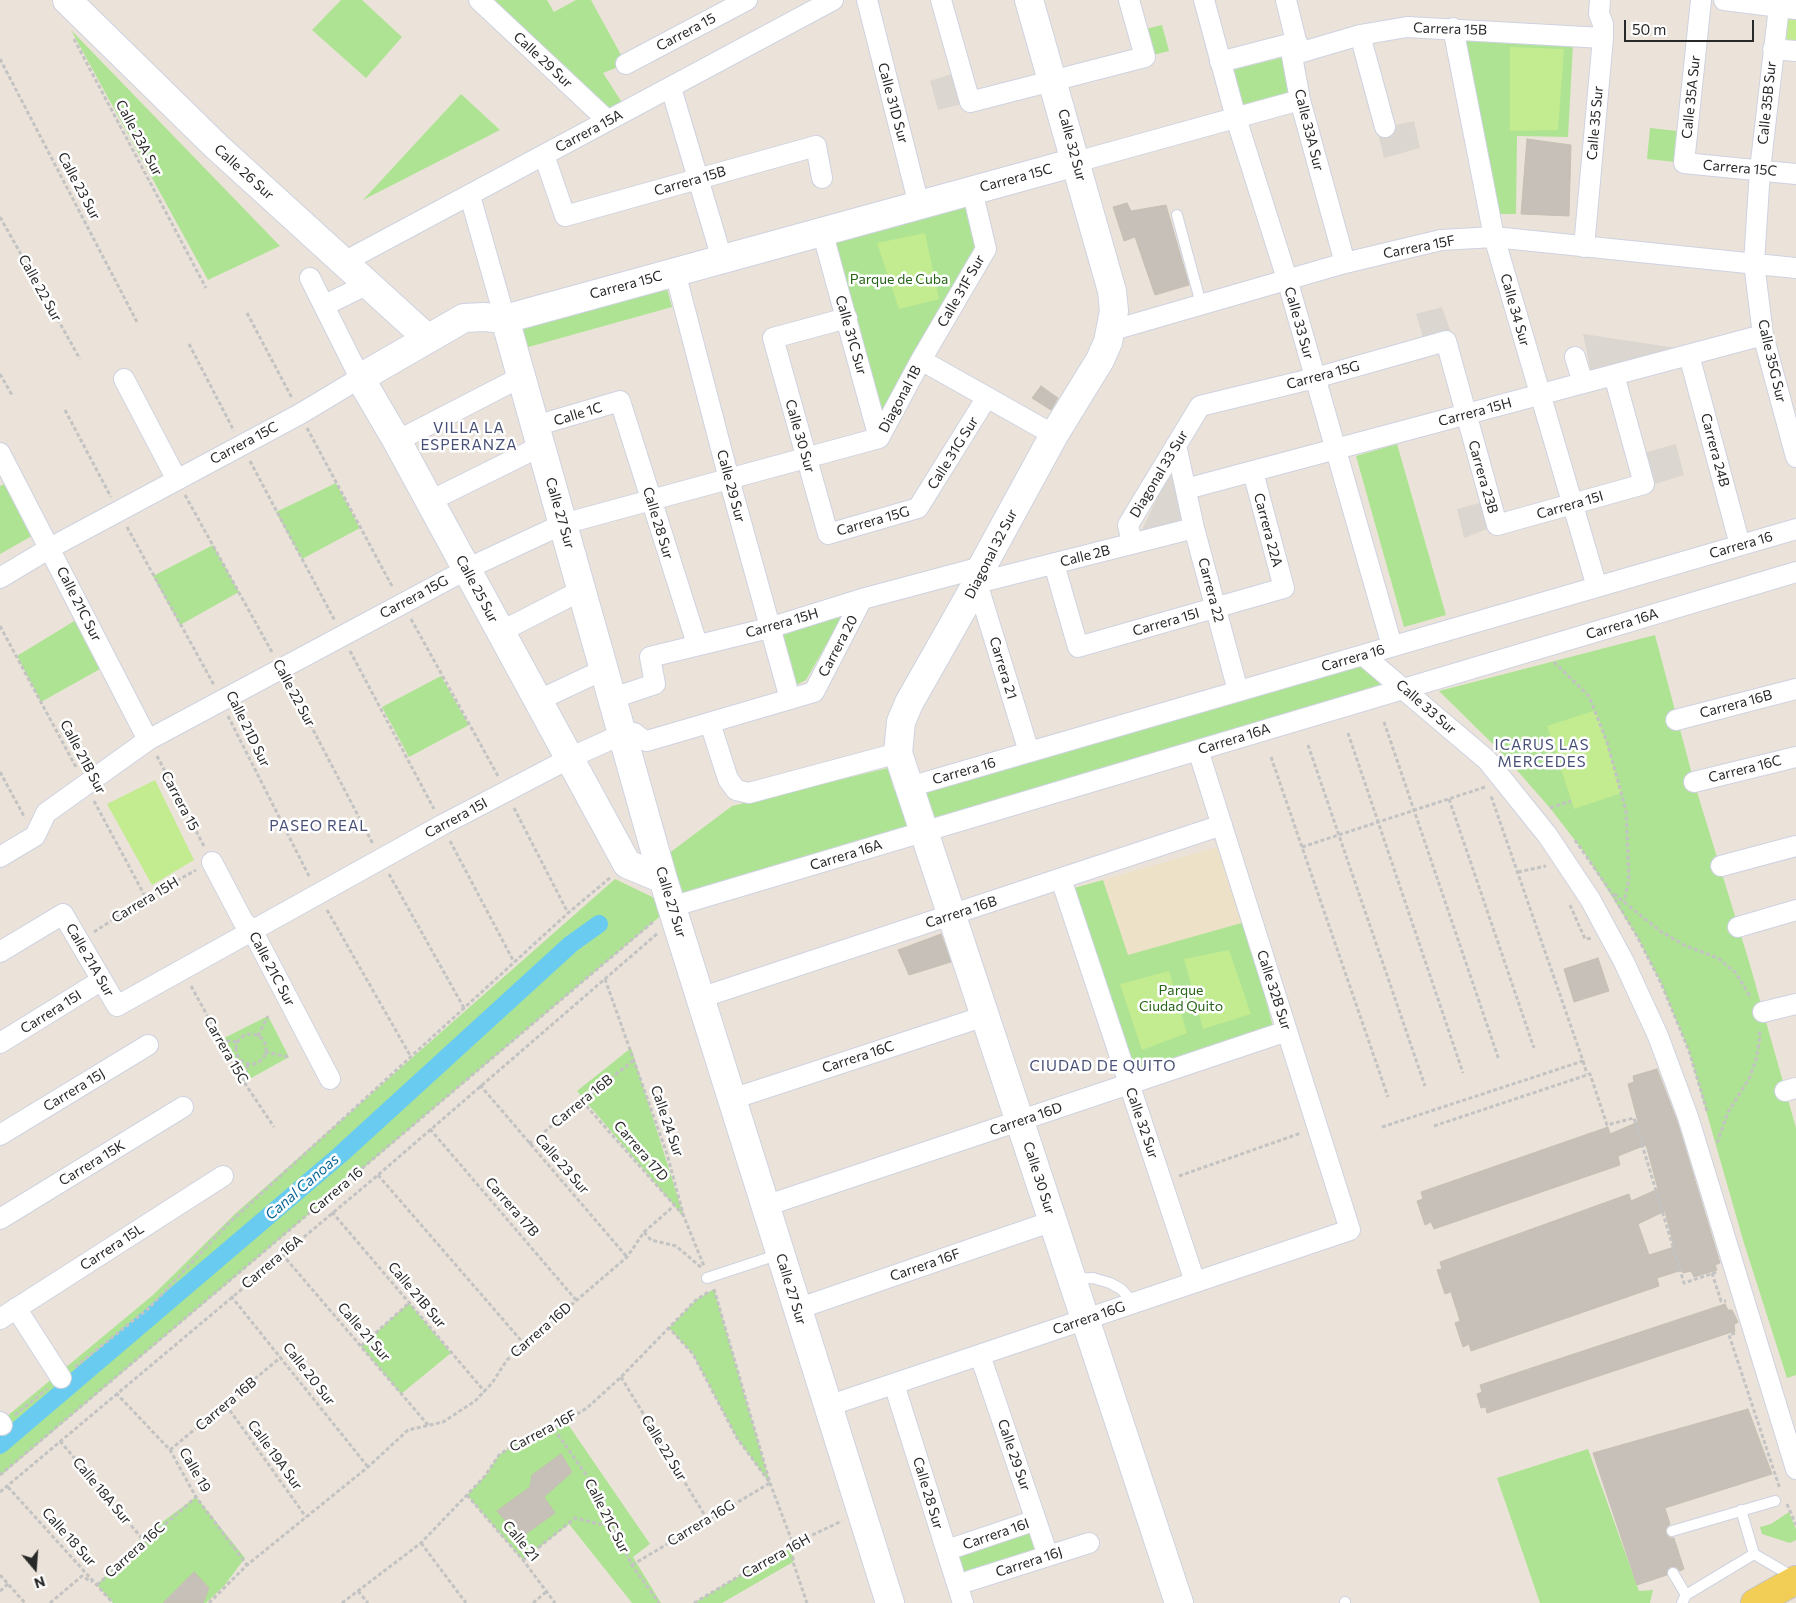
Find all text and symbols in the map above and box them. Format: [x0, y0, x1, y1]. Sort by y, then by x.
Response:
street label: Carrera 15 [653, 9, 719, 55]
scale bar [1626, 10, 1756, 42]
street label: Carrera 15B [1413, 19, 1487, 39]
text: 50 m [1632, 20, 1666, 38]
street label: Calle 29 Sur [510, 28, 576, 92]
street label: Calle 35A Sur [1678, 54, 1704, 140]
street label: Calle 31D Sur [874, 61, 912, 145]
street label: Calle 35B Sur [1754, 61, 1780, 145]
street label: Calle 35 Sur [1583, 85, 1607, 161]
street label: Calle 33A Sur [1291, 87, 1327, 173]
street label: Calle 23A Sur [112, 97, 166, 179]
street label: Carrera 15A [552, 106, 626, 156]
street label: Calle 32 Sur [1054, 107, 1090, 183]
street label: Calle 26 Sur [211, 141, 277, 203]
street label: Calle 23 Sur [54, 149, 104, 223]
street label: Carrera 15C [1702, 156, 1778, 180]
street label: Carrera 15C [978, 160, 1054, 196]
street label: Carrera 15B [652, 163, 728, 199]
street label: Carrera 15F [1382, 232, 1456, 262]
street label: Calle 22 Sur [15, 252, 65, 324]
street label: Calle 31F Sur [934, 252, 988, 330]
street label: Carrera 15C [588, 267, 664, 303]
park label: Parque de Cuba [850, 271, 948, 287]
street label: Calle 34 Sur [1497, 272, 1533, 348]
street label: Calle 33 Sur [1281, 285, 1317, 361]
street label: Calle 31C Sur [832, 293, 870, 377]
street label: Calle 35G Sur [1754, 318, 1790, 404]
street label: Carrera 15G [1285, 357, 1361, 393]
street label: Diagonal 1B [875, 363, 925, 435]
street label: Carrera 15H [1436, 394, 1514, 430]
street label: Calle 30 Sur [782, 397, 818, 475]
street label: Calle 1C [552, 399, 604, 429]
street label: Carrera 24B [1697, 411, 1733, 489]
street label: Calle 31G Sur [924, 414, 982, 492]
street label: Carrera 15C [207, 418, 281, 468]
district label: VILLA LA ESPERANZA [419, 419, 519, 454]
street label: Diagonal 33 Sur [1126, 427, 1192, 521]
street label: Carrera 23B [1465, 438, 1501, 516]
street label: Calle 29 Sur [713, 448, 749, 524]
street label: Calle 27 Sur [542, 475, 578, 551]
street label: Calle 28 Sur [639, 485, 677, 561]
street label: Carrera 15I [1535, 487, 1605, 523]
street label: Carrera 22A [1250, 491, 1286, 569]
street label: Carrera 15G [835, 503, 911, 539]
street label: Diagonal 32 Sur [961, 506, 1021, 602]
street label: Carrera 16 [1707, 528, 1775, 562]
street label: Calle 2B [1058, 542, 1112, 570]
street label: Calle 25 Sur [452, 552, 502, 626]
street label: Carrera 22 [1194, 556, 1228, 624]
street label: Calle 21C Sur [53, 564, 105, 644]
street label: Carrera 15G [377, 572, 451, 622]
street label: Carrera 15I [1131, 604, 1201, 640]
street label: Carrera 15H [744, 605, 820, 641]
street label: Carrera 16A [1584, 605, 1660, 643]
street label: Carrera 20 [815, 612, 861, 680]
street label: Carrera 21 [986, 635, 1020, 701]
street label: Carrera 16 [1319, 641, 1387, 675]
street label: Calle 22 Sur [269, 656, 319, 730]
street label: Calle 33 Sur [1392, 676, 1460, 738]
street label: Carrera 16B [1698, 686, 1774, 722]
street label: Calle 21D Sur [222, 688, 274, 770]
street label: Calle 21B Sur [57, 717, 109, 797]
street label: Carrera 16A [1196, 720, 1272, 758]
district label: ICARUS LAS MERCEDES [1493, 736, 1591, 771]
street label: Carrera 16C [1707, 752, 1783, 786]
street label: Carrera 16 [930, 754, 998, 788]
street label: Carrera 15 [157, 768, 203, 834]
street label: Carrera 15I [422, 794, 490, 842]
district label: PASEO REAL [268, 817, 370, 835]
street label: Carrera 16A [808, 836, 884, 874]
street label: Calle 27 Sur [652, 864, 690, 940]
street label: Carrera 15H [108, 873, 182, 927]
street label: Carrera 16B [923, 893, 999, 931]
street label: Calle 21A Sur [62, 920, 118, 1000]
street label: Calle 21C Sur [245, 929, 299, 1009]
street label: Calle 32B Sur [1253, 948, 1295, 1032]
park label: Parque Ciudad Quito [1139, 982, 1223, 1014]
street label: Carrera 15I [17, 987, 85, 1037]
street label: Carrera 15C [200, 1014, 252, 1086]
street label: Carrera 16C [820, 1037, 896, 1077]
district label: CIUDAD DE QUITO [1028, 1057, 1178, 1075]
street label: Carrera 15J [40, 1065, 108, 1115]
street label: Carrera 16B [548, 1071, 616, 1131]
street label: Calle 24 Sur [647, 1083, 687, 1159]
street label: Calle 32 Sur [1122, 1085, 1162, 1161]
street label: Carrera 16D [988, 1099, 1064, 1139]
street label: Carrera 17D [610, 1117, 672, 1185]
street label: Calle 23 Sur [531, 1131, 593, 1197]
street label: Carrera 15K [56, 1137, 128, 1189]
street label: Calle 30 Sur [1019, 1139, 1059, 1217]
water label: Canal Canoas [262, 1150, 342, 1224]
street label: Carrera 16 [306, 1164, 366, 1218]
street label: Carrera 17B [482, 1174, 542, 1240]
street label: Carrera 15L [77, 1220, 147, 1274]
street label: Carrera 16A [238, 1232, 306, 1292]
street label: Carrera 16F [888, 1245, 962, 1285]
street label: Calle 27 Sur [772, 1251, 810, 1327]
street label: Calle 21B Sur [384, 1259, 450, 1331]
street label: Carrera 16G [1051, 1298, 1127, 1338]
street label: Calle 21 Sur [334, 1299, 394, 1365]
street label: Carrera 16D [507, 1299, 575, 1361]
street label: Calle 20 Sur [279, 1339, 339, 1409]
street label: Carrera 16B [192, 1374, 260, 1434]
street label: Carrera 16F [507, 1406, 579, 1456]
street label: Calle 22 Sur [638, 1412, 690, 1484]
street label: Calle 19A Sur [244, 1417, 306, 1493]
street label: Calle 29 Sur [994, 1417, 1034, 1493]
street label: Calle 19 [176, 1445, 214, 1495]
street label: Calle 18A Sur [69, 1454, 135, 1528]
street label: Calle 28 Sur [909, 1455, 947, 1531]
street label: Calle 21C Sur [581, 1476, 633, 1556]
street label: Carrera 16G [664, 1496, 738, 1550]
street label: Calle 18 Sur [38, 1504, 100, 1570]
street label: Carrera 16I [961, 1515, 1031, 1553]
street label: Calle 21 [499, 1517, 543, 1565]
street label: Carrera 16C [102, 1519, 168, 1581]
street label: Carrera 16H [739, 1530, 813, 1582]
north arrow [10, 1543, 60, 1593]
street label: Carrera 16J [993, 1543, 1065, 1581]
text: N [32, 1573, 47, 1592]

